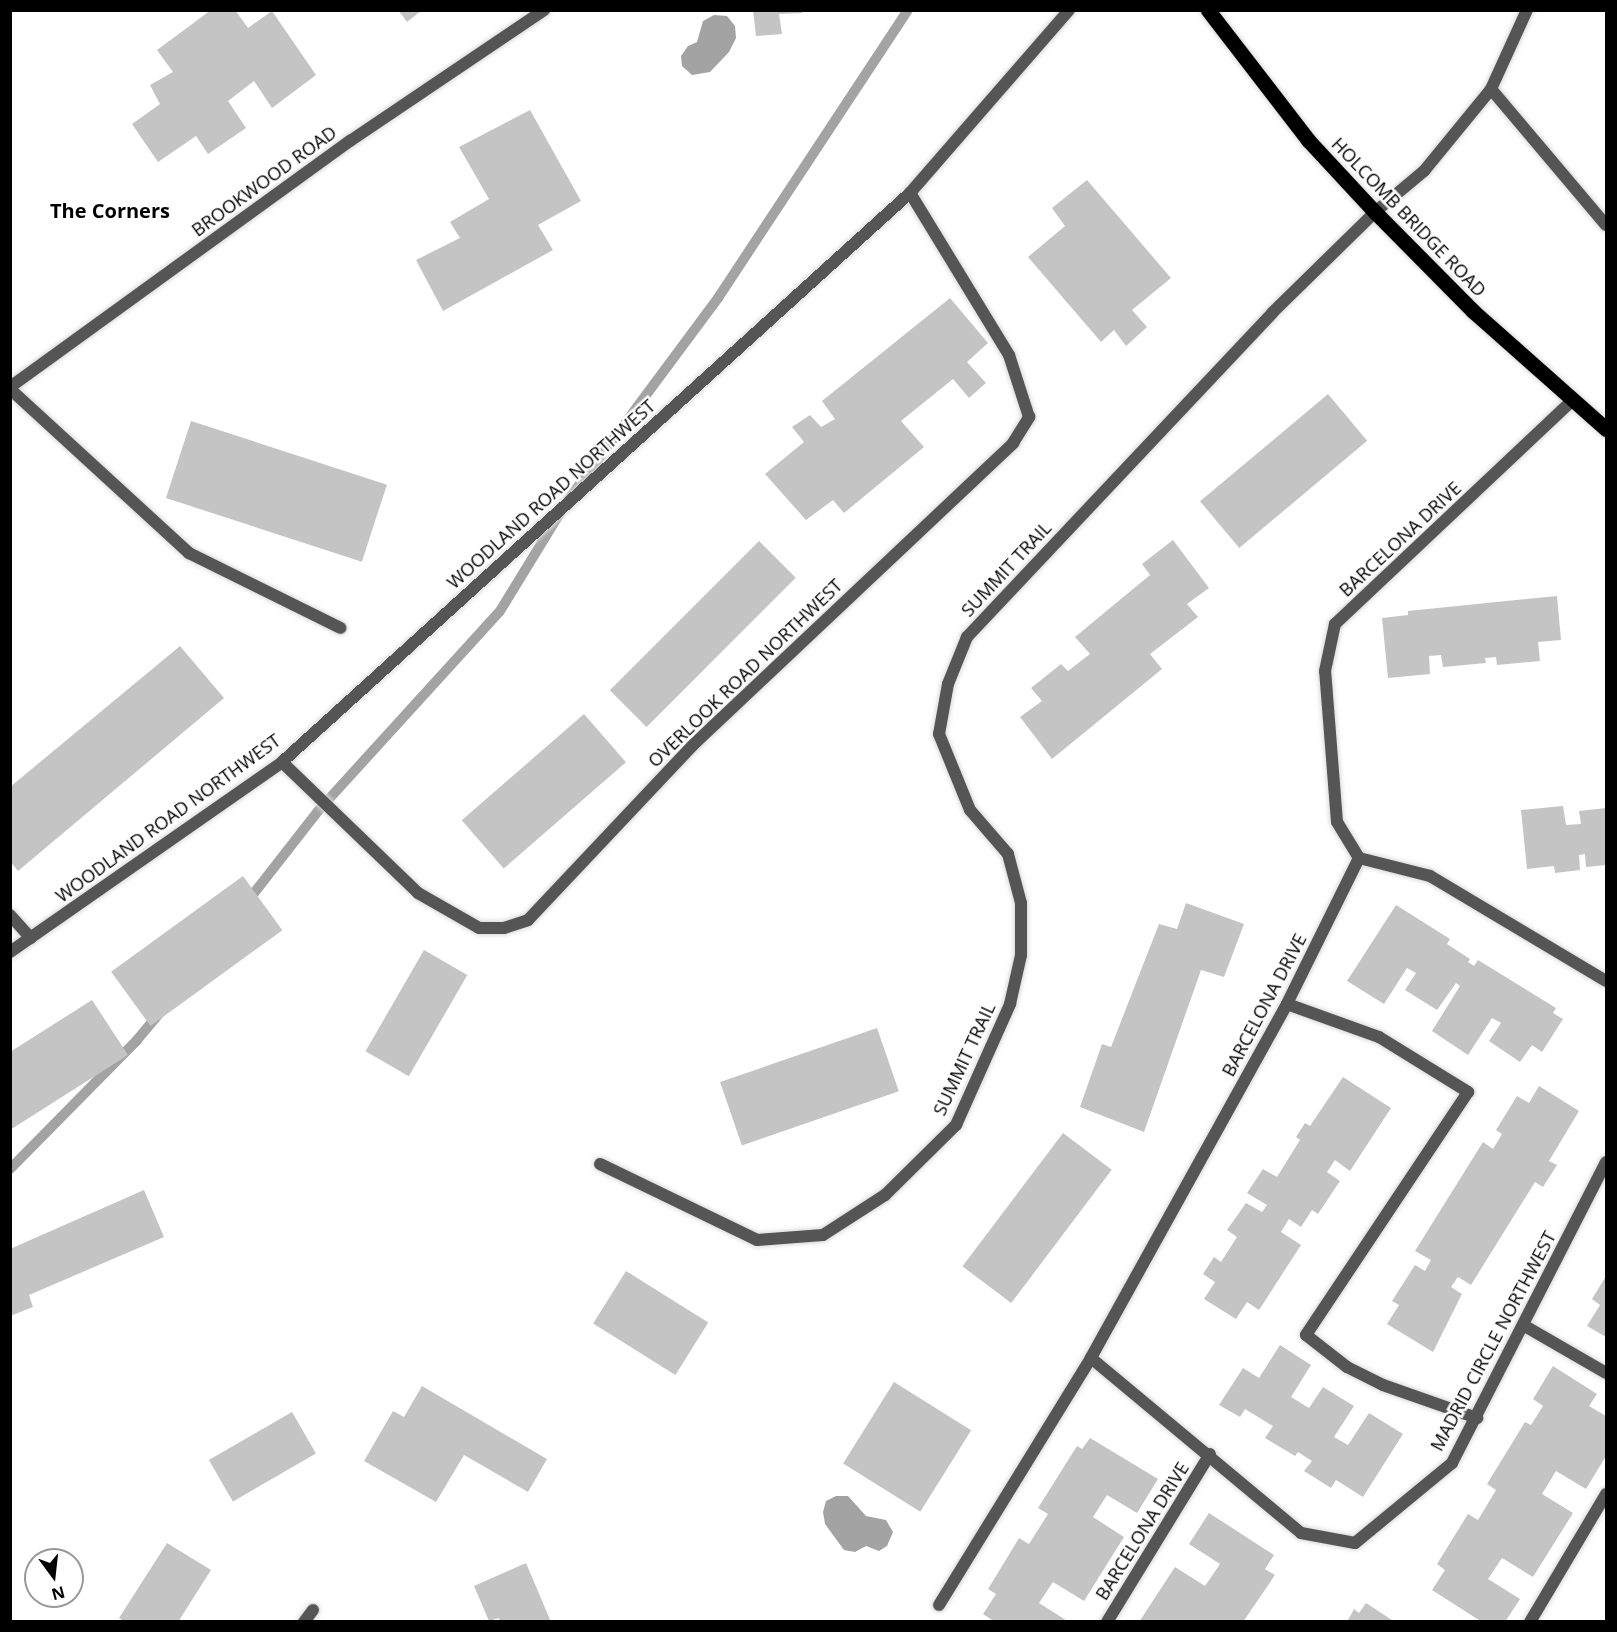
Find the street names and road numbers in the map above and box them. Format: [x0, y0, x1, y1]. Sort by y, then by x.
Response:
street label: BROOKWOOD ROAD [187, 121, 341, 241]
street label: HOLCOMB BRIDGE ROAD [1327, 133, 1491, 301]
street label: WOODLAND ROAD NORTHWEST [443, 395, 659, 593]
street label: BARCELONA DRIVE [1335, 477, 1465, 601]
street label: SUMMIT TRAIL [957, 517, 1055, 621]
street label: OVERLOOK ROAD NORTHWEST [643, 574, 847, 772]
street label: WOODLAND ROAD NORTHWEST [52, 729, 284, 907]
street label: BARCELONA DRIVE [1217, 930, 1311, 1080]
street label: SUMMIT TRAIL [928, 999, 1000, 1119]
street label: MADRID CIRCLE NORTHWEST [1426, 1227, 1560, 1455]
street label: BARCELONA DRIVE [1091, 1458, 1193, 1604]

